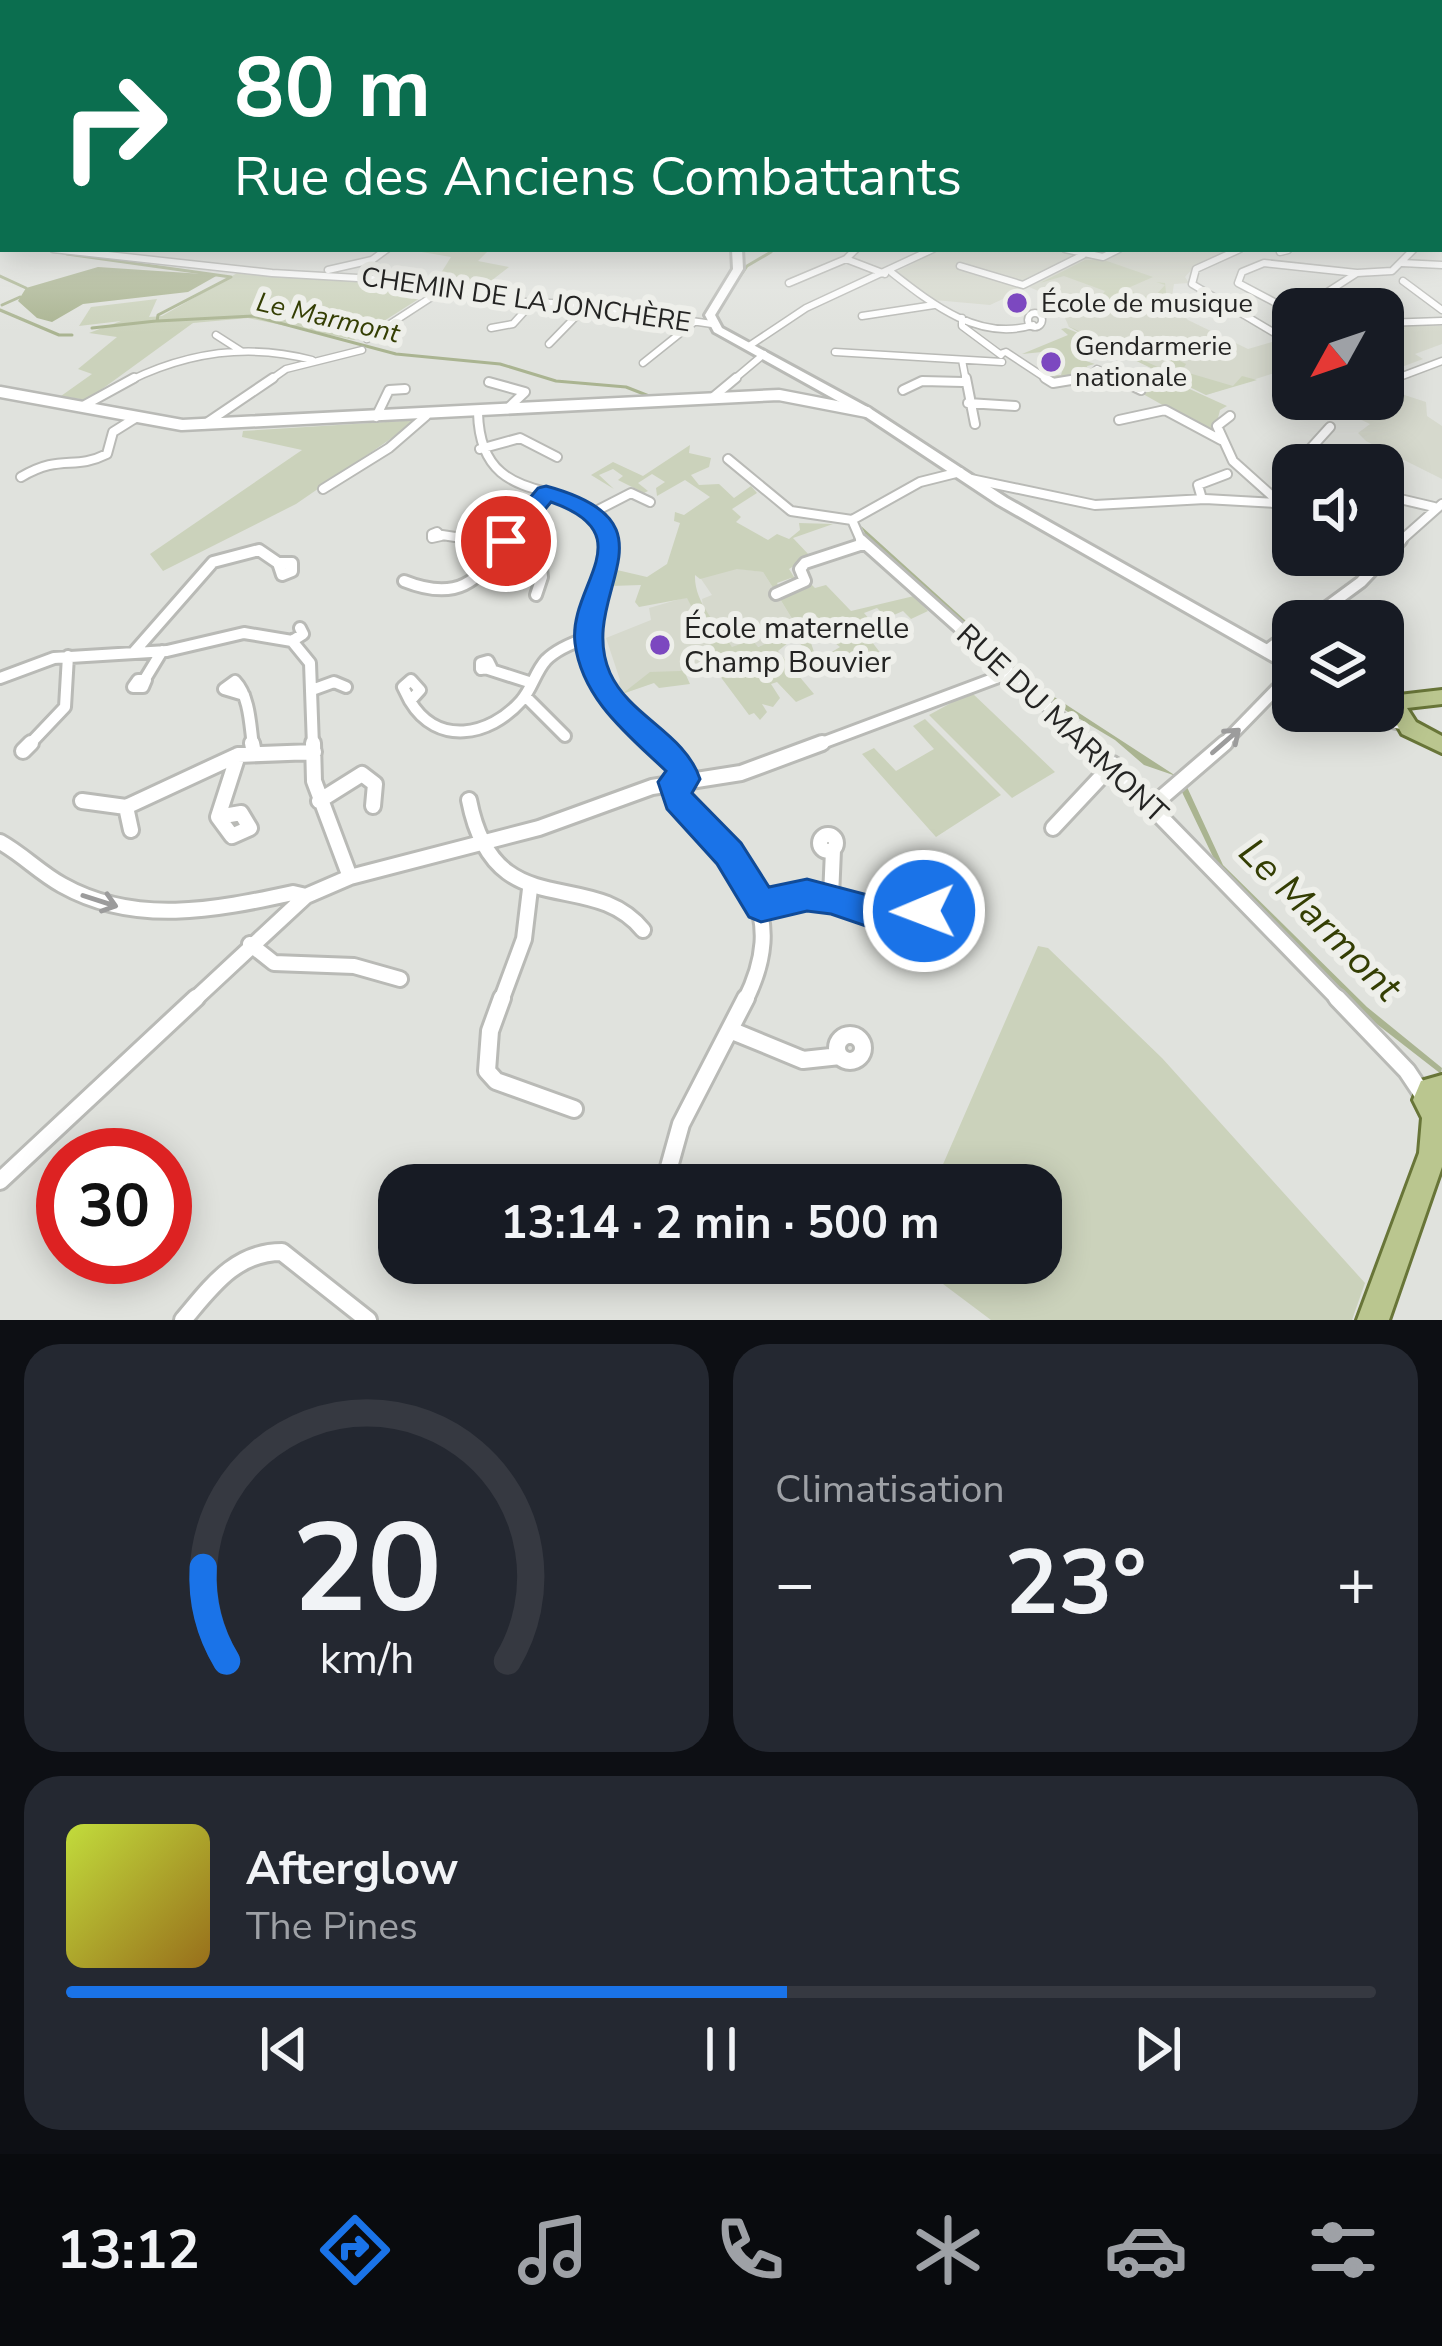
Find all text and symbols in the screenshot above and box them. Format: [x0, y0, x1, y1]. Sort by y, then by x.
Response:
text: 80 m [234, 31, 431, 146]
icon: right [36, 48, 192, 204]
text: Rue des Anciens Combattants [234, 140, 962, 214]
street label: CHEMIN DE LA JONCHÈRE [359, 259, 693, 341]
water label: Le Marmont [253, 284, 405, 353]
place label: École de musique [1041, 285, 1253, 322]
north arrow [1272, 288, 1404, 420]
map controls [1272, 288, 1404, 732]
marker: École de musique [1004, 290, 1030, 316]
place label: Gendarmerie nationale [1075, 328, 1232, 396]
marker: Gendarmerie nationale [1038, 349, 1064, 375]
button: sound [1272, 444, 1404, 576]
pin [455, 490, 557, 592]
icon: arrive [473, 508, 539, 574]
button: layers [1272, 600, 1404, 732]
place label: École maternelle Champ Bouvier [684, 608, 909, 683]
street label: RUE DU MARMONT [947, 615, 1177, 833]
marker: École maternelle Champ Bouvier [647, 632, 673, 658]
one-way arrow [1210, 728, 1241, 756]
water label: Le Marmont [1227, 827, 1414, 1014]
position arrow [861, 848, 987, 974]
one-way arrow [80, 891, 118, 913]
speed limit sign: 30 [36, 1128, 192, 1284]
text: 13:14 · 2 min · 500 m [500, 1193, 940, 1254]
text: Climatisation [775, 1463, 1005, 1516]
text: 20 [292, 1484, 441, 1654]
text: 23° [1004, 1522, 1147, 1645]
text: − [775, 1539, 815, 1629]
text: + [1336, 1539, 1376, 1629]
text: km/h [319, 1630, 414, 1688]
text: Afterglow [246, 1839, 458, 1900]
text: The Pines [246, 1900, 418, 1953]
icon: previous [251, 2016, 317, 2082]
icon: pause [688, 2016, 754, 2082]
icon: next [1125, 2016, 1191, 2082]
icon: directions [313, 2208, 397, 2292]
icon: music [511, 2208, 595, 2292]
icon: phone [708, 2208, 792, 2292]
icon: climate [906, 2208, 990, 2292]
icon: car [1104, 2208, 1188, 2292]
icon: filters [1301, 2208, 1385, 2292]
text: 13:12 [57, 2213, 200, 2287]

